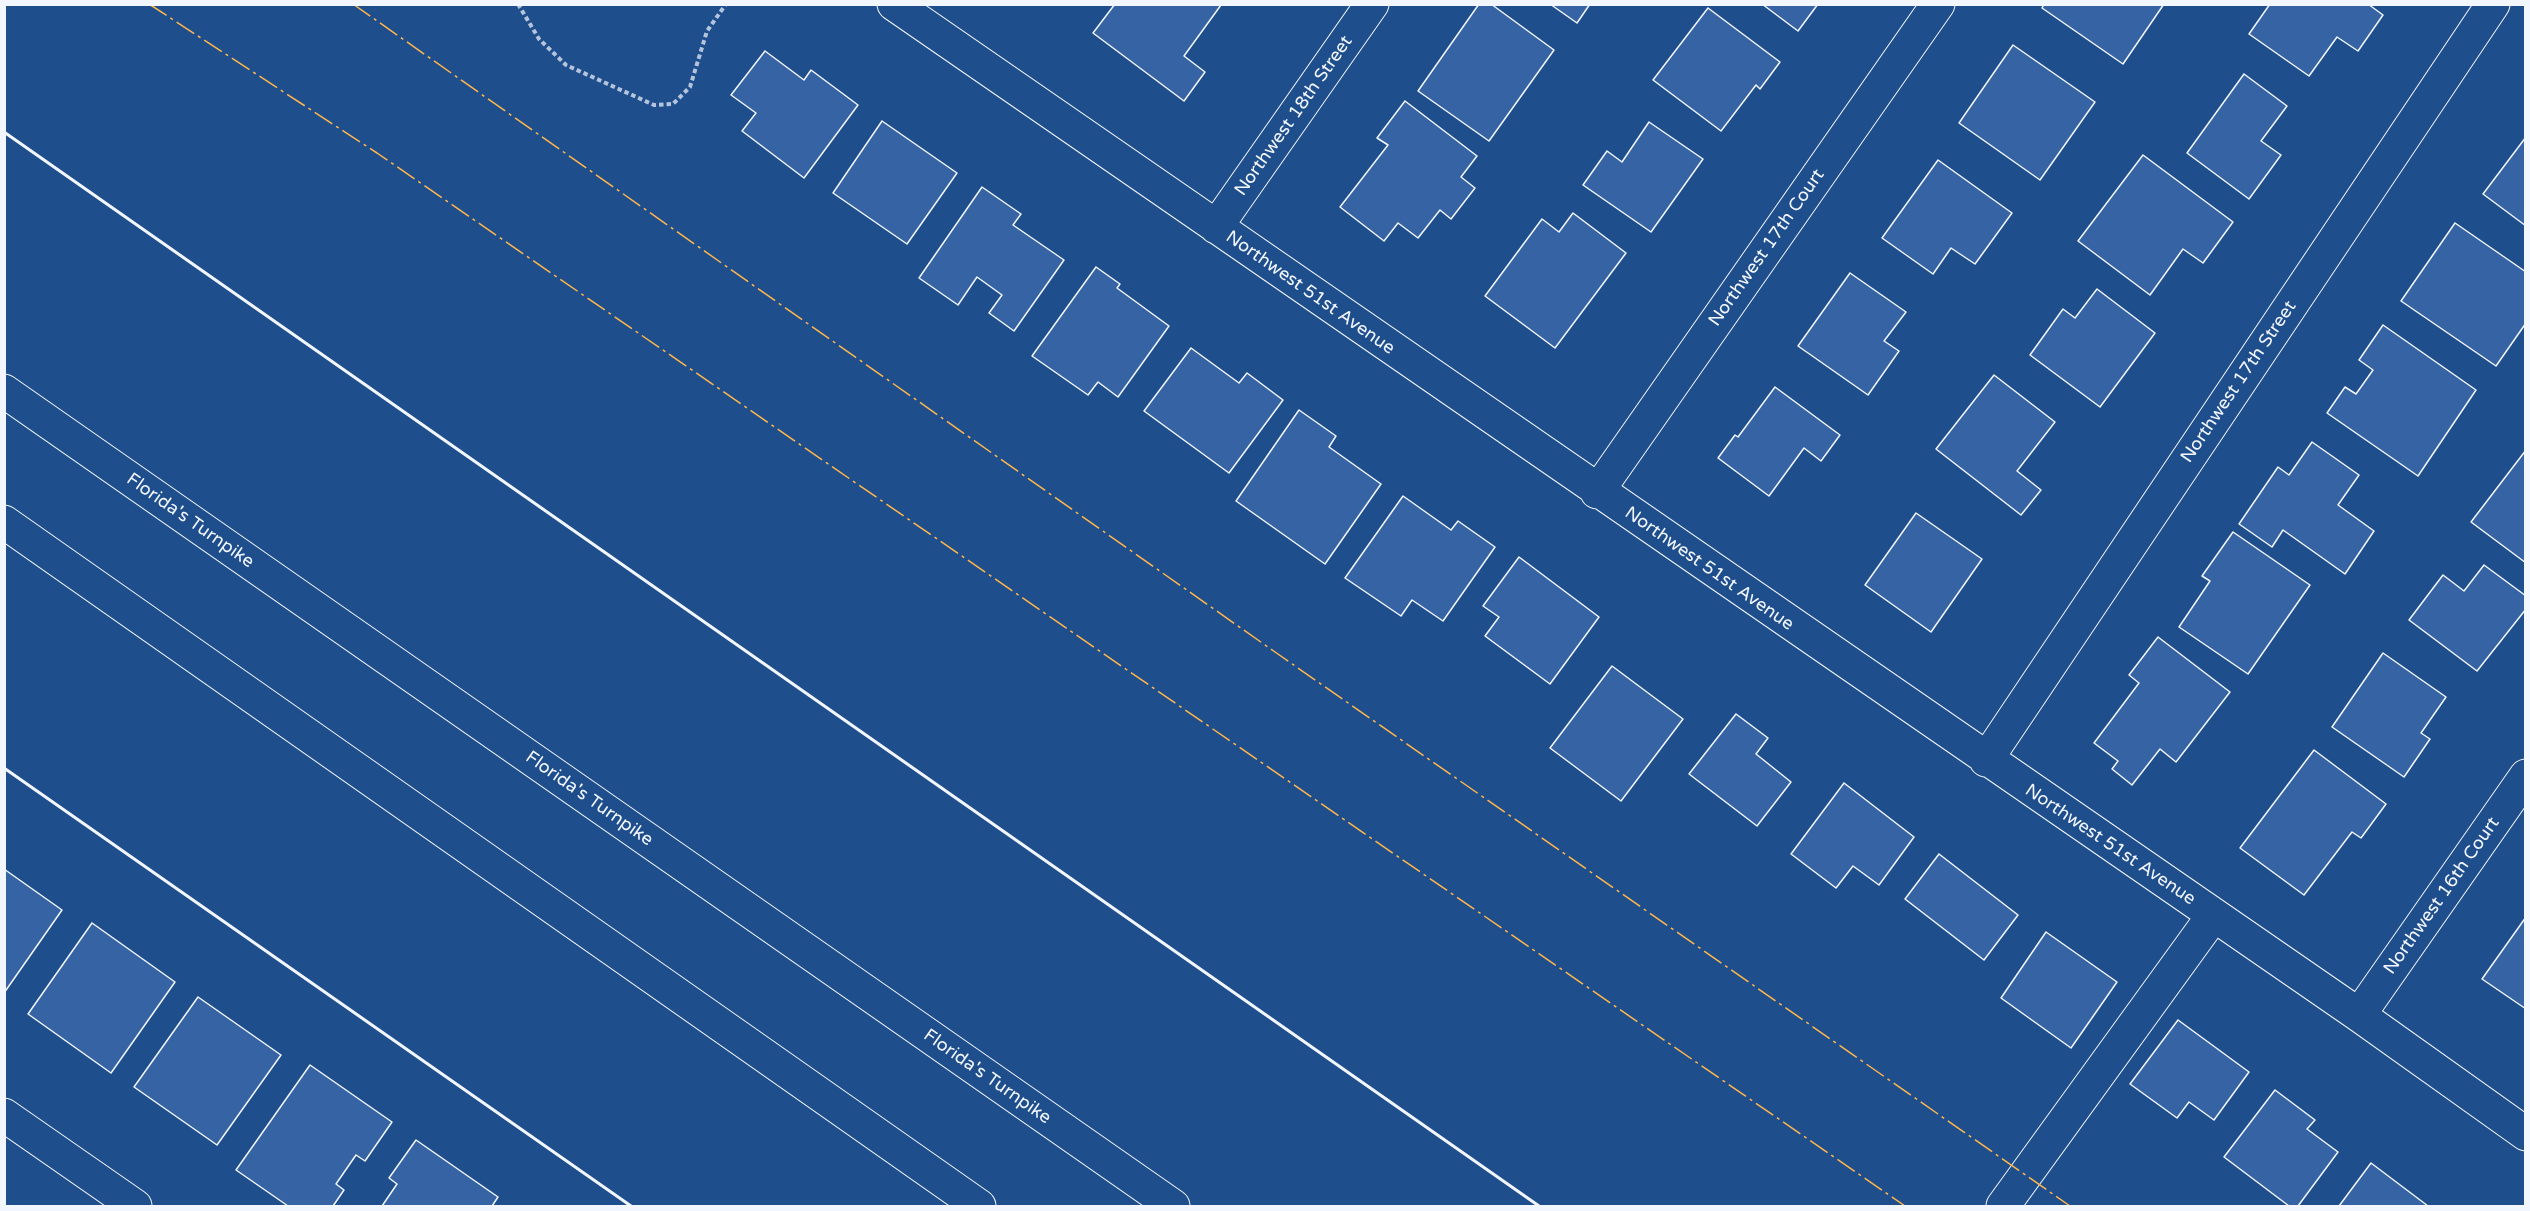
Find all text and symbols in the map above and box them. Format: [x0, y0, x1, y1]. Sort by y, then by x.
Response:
street label: Northwest 18th Street [1230, 32, 1358, 200]
street label: Northwest 17th Court [1704, 165, 1830, 331]
street label: Northwest 51st Avenue [1221, 226, 1399, 360]
street label: Northwest 17th Street [2177, 297, 2301, 467]
street label: Florida's Turnpike [122, 469, 258, 573]
street label: Northwest 51st Avenue [1620, 502, 1798, 636]
street label: Florida's Turnpike [521, 747, 657, 851]
street label: Northwest 51st Avenue [2021, 780, 2199, 910]
street label: Northwest 16th Court [2379, 813, 2505, 979]
street label: Florida's Turnpike [919, 1025, 1055, 1129]

